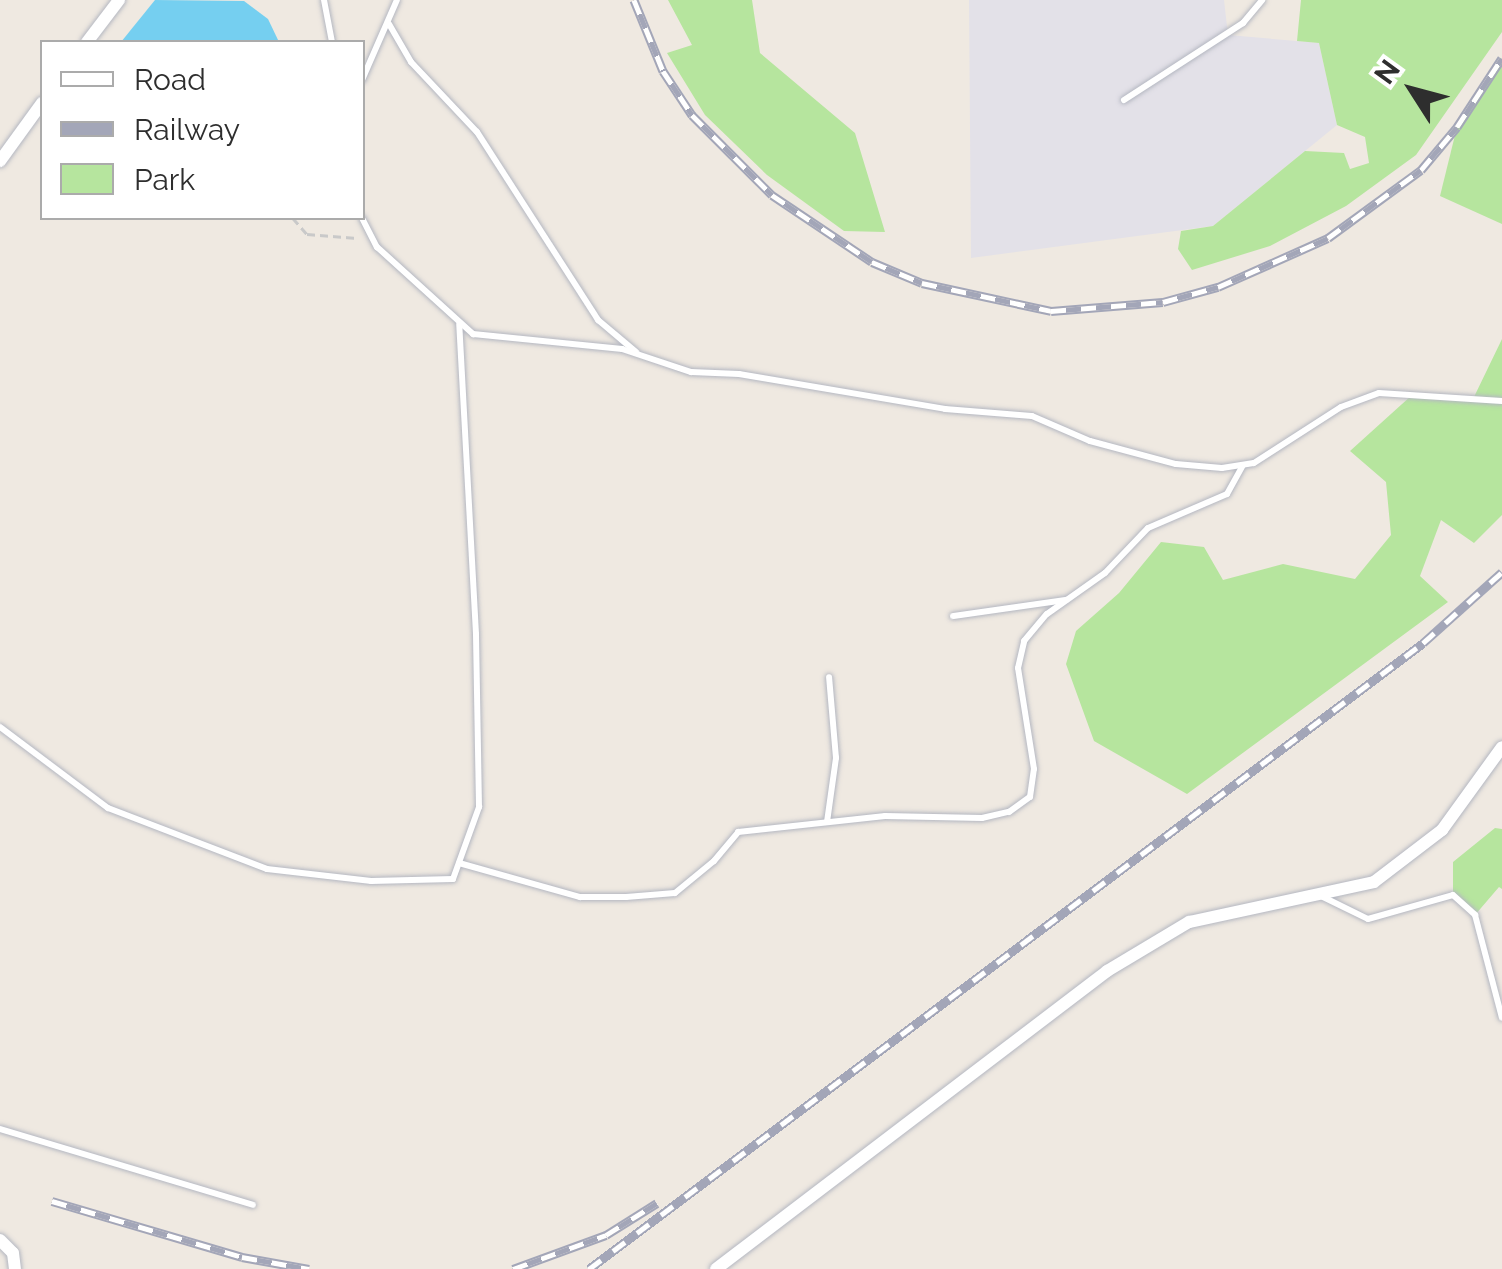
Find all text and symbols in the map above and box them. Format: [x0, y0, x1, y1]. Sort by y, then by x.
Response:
legend [40, 40, 365, 220]
north arrow [1362, 40, 1462, 140]
text: N [1368, 54, 1407, 90]
text: Road [134, 62, 206, 97]
text: Railway [134, 112, 240, 147]
text: Park [134, 162, 195, 197]

